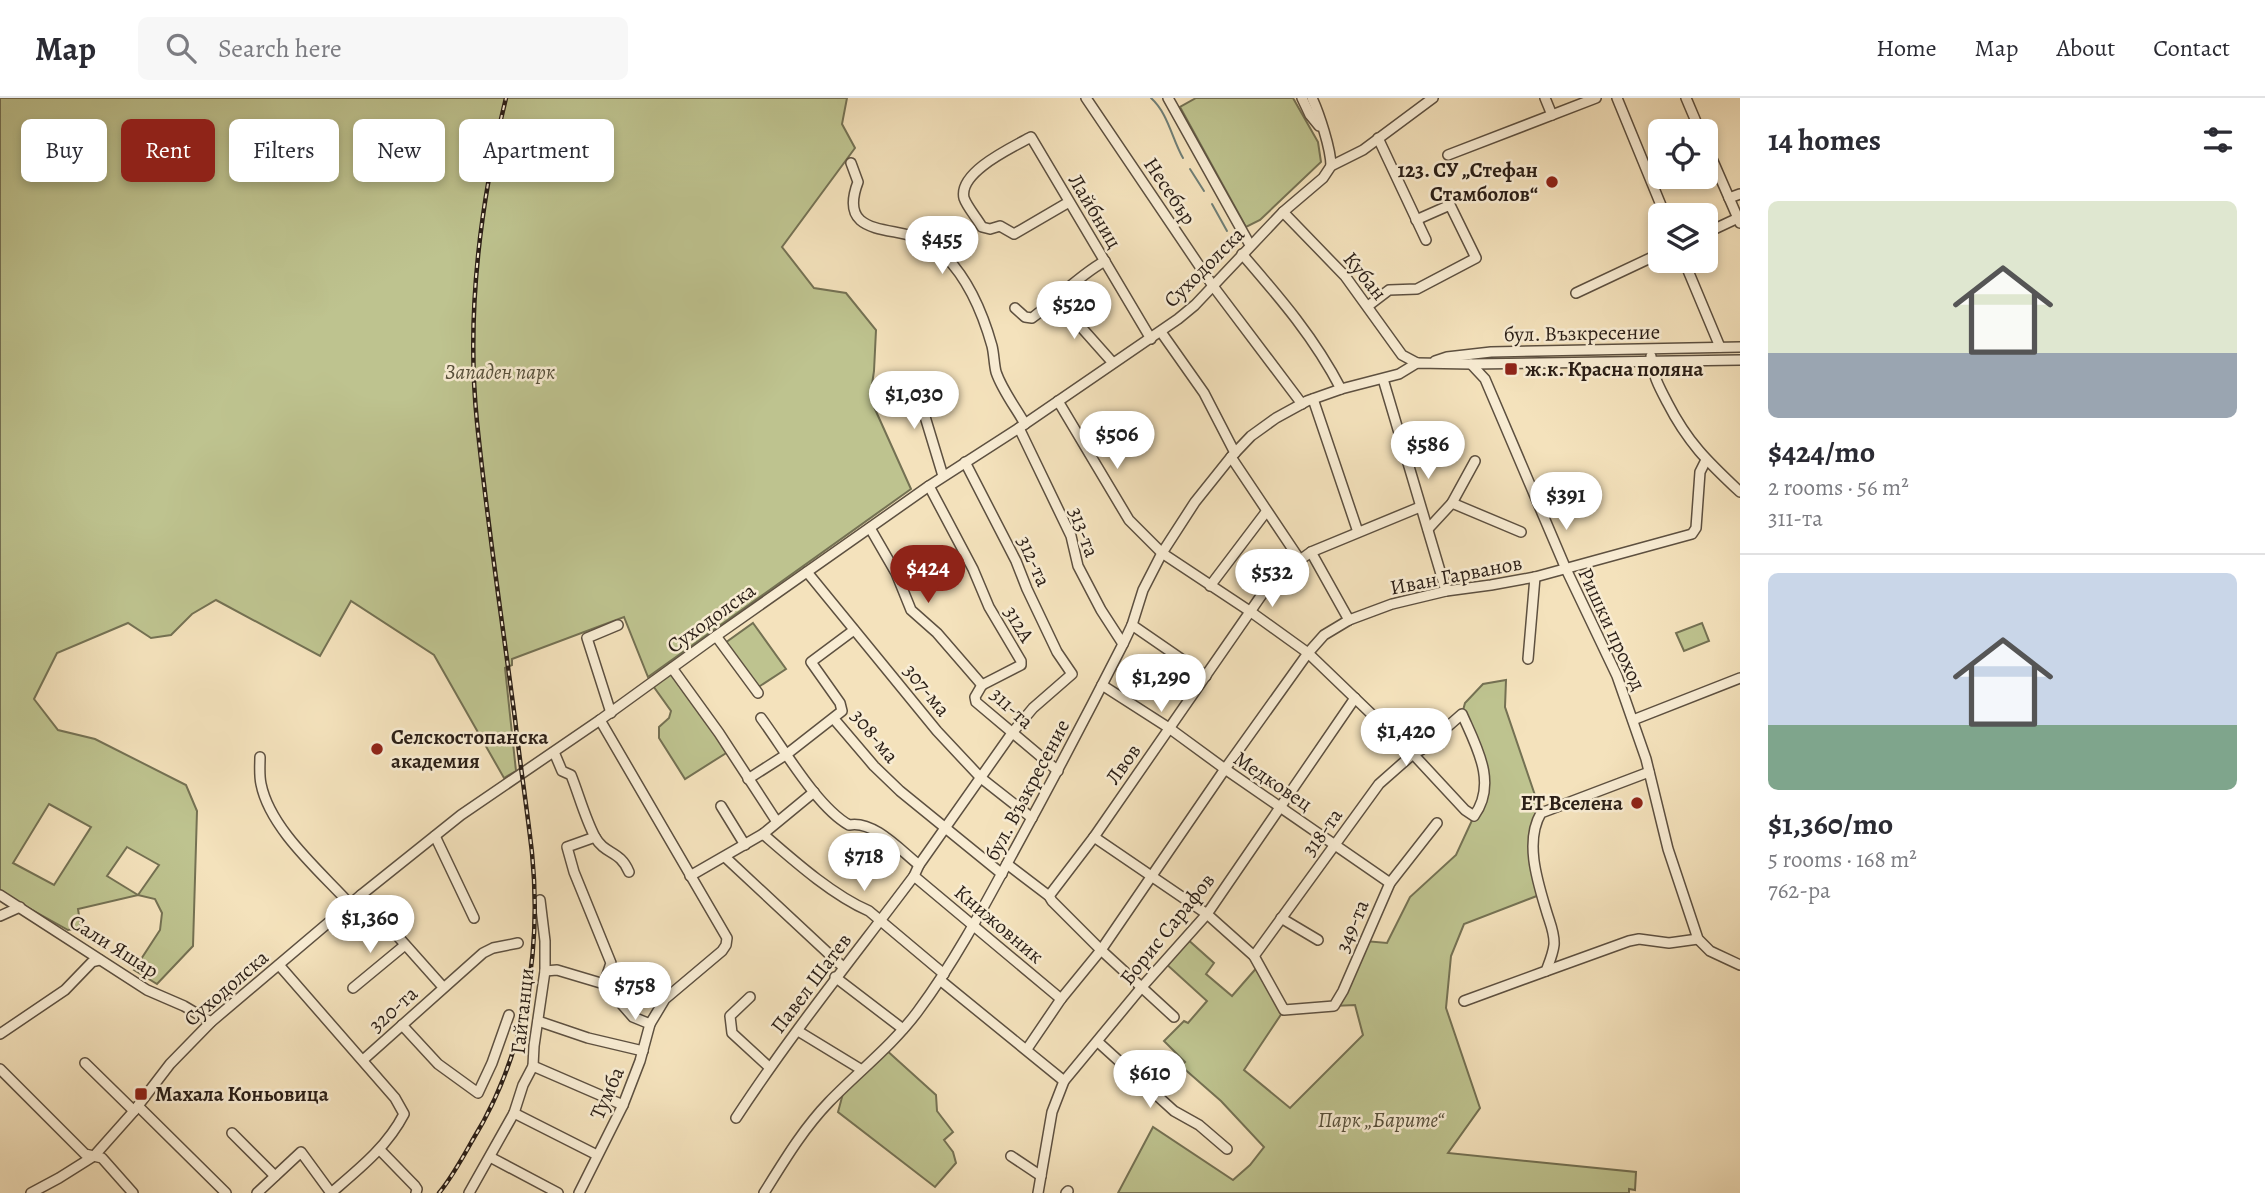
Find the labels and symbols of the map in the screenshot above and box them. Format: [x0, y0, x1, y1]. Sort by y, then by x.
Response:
street label: Несебър [1137, 152, 1203, 230]
place label: 123. СУ „Стефан Стамболов“ [1397, 156, 1538, 208]
street label: Лайбниц [1062, 168, 1128, 254]
marker: 123. СУ „Стефан Стамболов“ [1544, 174, 1560, 190]
pin: $455 [901, 216, 983, 276]
street label: Суходолска [1157, 220, 1251, 314]
street label: Кубан [1337, 246, 1393, 306]
pin: $520 [1033, 282, 1115, 341]
street label: бул. Възкресение [1503, 318, 1661, 348]
place label: ж.к. Красна поляна [1525, 355, 1704, 383]
park label: Западен парк [445, 358, 555, 386]
marker: ж.к. Красна поляна [1503, 361, 1519, 377]
pin: $1,030 [857, 372, 971, 431]
pin: $506 [1076, 412, 1158, 471]
pin: $586 [1387, 422, 1469, 481]
pin: $391 [1525, 472, 1607, 532]
street label: 313-та [1062, 503, 1106, 561]
street label: 312-та [1010, 531, 1058, 591]
pin: $424 [887, 546, 969, 605]
street label: Иван Гарванов [1388, 548, 1524, 602]
pin: $532 [1231, 550, 1313, 609]
street label: Ришки проход [1571, 563, 1653, 695]
street label: Суходолска [661, 576, 761, 660]
street label: 312А [997, 600, 1041, 648]
pin: $1,290 [1104, 654, 1218, 714]
street label: 307-ма [897, 658, 957, 723]
street label: 311-та [984, 681, 1040, 736]
street label: 308-ма [845, 703, 906, 769]
pin: $1,420 [1349, 708, 1463, 768]
street label: бул. Възкресение [978, 714, 1076, 866]
place label: Селскостопанска академия [391, 723, 549, 775]
street label: Лвов [1099, 738, 1147, 790]
marker: Селскостопанска академия [369, 741, 385, 757]
street label: Медковец [1228, 744, 1318, 818]
place label: ЕТ Вселена [1521, 789, 1623, 817]
marker: ЕТ Вселена [1629, 795, 1645, 811]
street label: 318-та [1295, 802, 1349, 862]
pin: $718 [823, 834, 905, 893]
street label: Борис Сарафов [1113, 867, 1221, 991]
street label: Книжовник [948, 878, 1050, 970]
street label: 349-та [1328, 895, 1376, 957]
pin: $1,360 [313, 896, 427, 955]
street label: Сали Яшар [64, 908, 164, 984]
street label: Павел Шатев [764, 927, 858, 1039]
street label: Суходолска [178, 943, 275, 1033]
pin: $758 [594, 962, 676, 1022]
street label: Гайтанци [504, 967, 540, 1055]
street label: 320-та [362, 979, 424, 1038]
pin: $610 [1109, 1051, 1191, 1110]
street label: Тумба [583, 1062, 631, 1124]
place label: Махала Коньовица [155, 1080, 329, 1108]
marker: Махала Коньовица [133, 1086, 149, 1102]
park label: Парк „Барите“ [1318, 1106, 1445, 1134]

